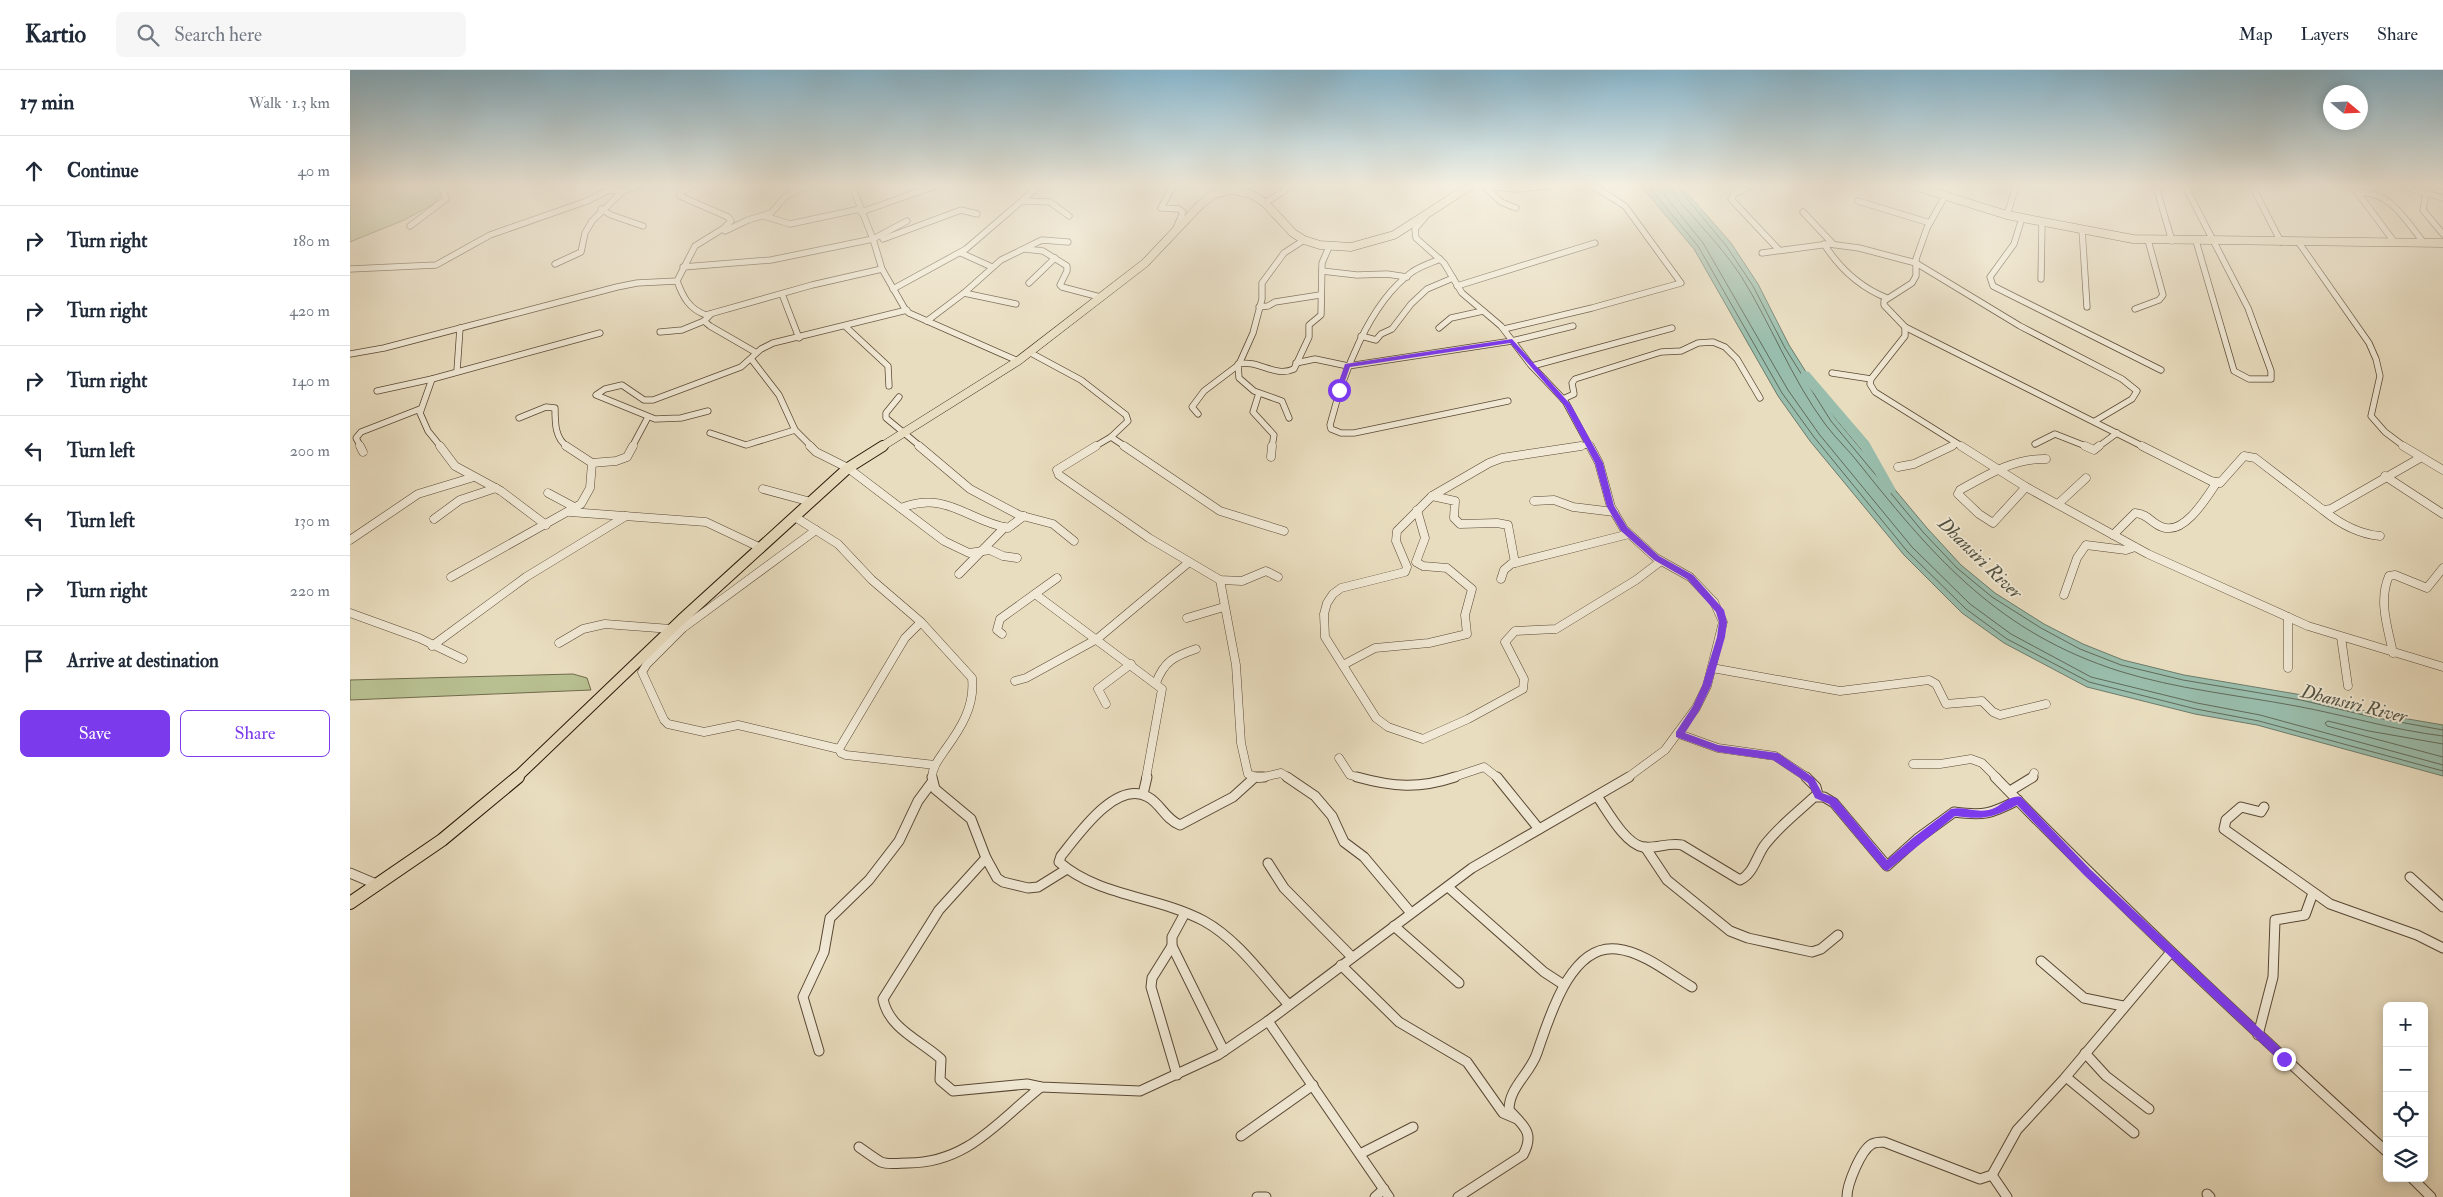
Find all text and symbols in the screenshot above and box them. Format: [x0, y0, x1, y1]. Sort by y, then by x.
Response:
search box [116, 12, 466, 57]
text: Kartio [25, 19, 86, 50]
icon: search [134, 21, 162, 49]
text: Search here [174, 23, 262, 47]
text: Map [2239, 23, 2273, 46]
text: Layers [2301, 23, 2349, 46]
text: Share [2377, 23, 2418, 46]
north arrow [2323, 85, 2368, 130]
text: 17 min [20, 89, 74, 116]
text: Walk · 1.3 km [249, 93, 330, 113]
icon: ahead [20, 157, 48, 185]
text: Continue [67, 159, 138, 183]
text: 40 m [297, 161, 330, 181]
icon: right [20, 227, 48, 255]
text: Turn right [67, 229, 147, 253]
text: 180 m [293, 231, 330, 251]
icon: right [20, 297, 48, 325]
text: Turn right [67, 299, 147, 323]
text: 420 m [289, 301, 330, 321]
icon: right [20, 367, 48, 395]
text: Turn right [67, 369, 147, 393]
text: 140 m [292, 371, 330, 391]
route start [1328, 379, 1351, 402]
icon: left [20, 437, 48, 465]
text: Turn left [67, 439, 135, 463]
text: 200 m [290, 441, 330, 461]
icon: left [20, 507, 48, 535]
text: Turn left [67, 509, 135, 533]
text: 130 m [294, 511, 330, 531]
water label: Dhansiri River [1932, 511, 2028, 605]
icon: right [20, 577, 48, 605]
text: Turn right [67, 579, 147, 603]
text: 220 m [290, 581, 330, 601]
icon: arrive [20, 647, 48, 675]
text: Arrive at destination [67, 649, 219, 673]
water label: Dhansiri River [2298, 679, 2410, 729]
button: Save [20, 710, 170, 757]
button: Share [180, 710, 330, 757]
map controls [2383, 1002, 2428, 1182]
button: + [2383, 1002, 2428, 1047]
button: − [2383, 1047, 2428, 1092]
route end [2273, 1048, 2296, 1071]
button: locate [2383, 1092, 2428, 1137]
button: layers [2383, 1137, 2428, 1182]

